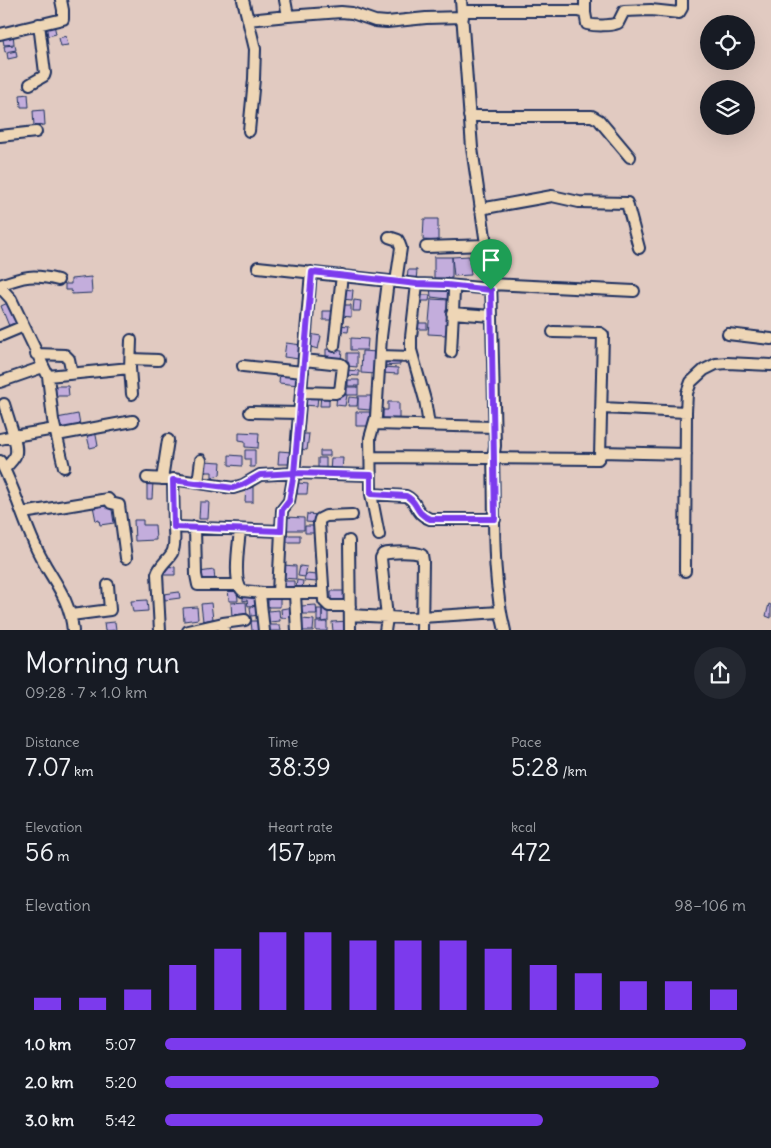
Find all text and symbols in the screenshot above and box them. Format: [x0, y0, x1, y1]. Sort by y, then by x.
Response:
map controls [700, 15, 755, 135]
button: locate [700, 15, 755, 70]
button: layers [700, 80, 755, 135]
pin [470, 239, 512, 290]
icon: arrive [477, 246, 505, 274]
text: Morning run [25, 645, 180, 681]
button: share [694, 647, 746, 699]
text: 09:28 · 7 × 1.0 km [25, 682, 147, 702]
text: Distance [25, 733, 80, 751]
text: Time [268, 733, 298, 751]
text: Pace [511, 733, 541, 751]
text: 7.07 [25, 751, 71, 783]
text: 38:39 [268, 751, 331, 783]
text: 5:28 [511, 751, 559, 783]
text: km [71, 762, 94, 780]
text: /km [559, 762, 587, 780]
text: Elevation [25, 818, 82, 836]
text: Heart rate [268, 818, 333, 836]
text: kcal [511, 818, 536, 836]
text: 56 [25, 836, 54, 868]
text: 157 [268, 836, 305, 868]
text: 472 [511, 836, 551, 868]
text: m [54, 847, 69, 865]
text: bpm [305, 847, 336, 865]
text: Elevation [25, 895, 91, 915]
text: 98–106 m [675, 895, 746, 915]
text: 1.0 km [25, 1034, 71, 1054]
text: 5:07 [105, 1034, 136, 1054]
text: 2.0 km [25, 1072, 74, 1092]
text: 5:20 [105, 1072, 137, 1092]
text: 3.0 km [25, 1110, 74, 1130]
text: 5:42 [105, 1110, 136, 1130]

